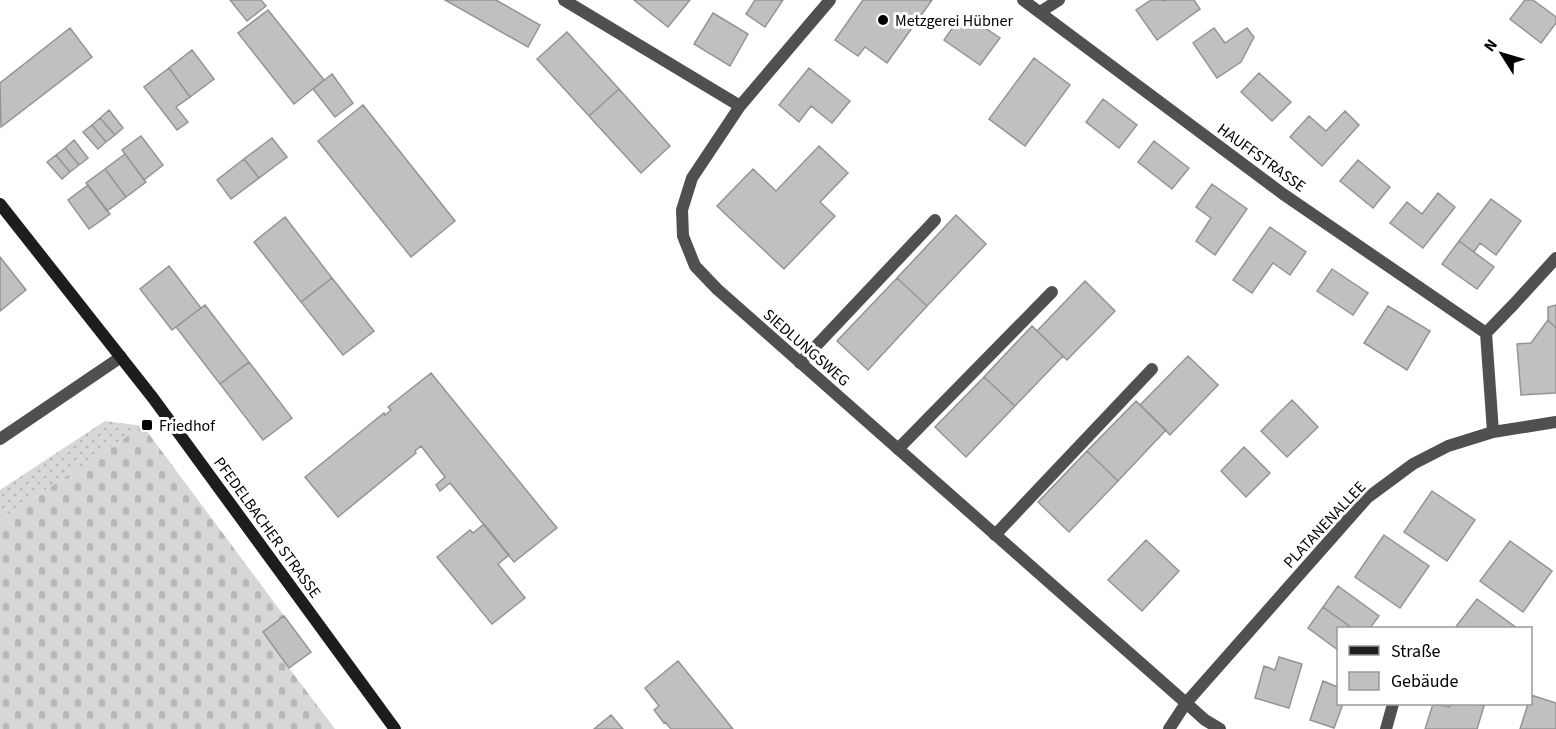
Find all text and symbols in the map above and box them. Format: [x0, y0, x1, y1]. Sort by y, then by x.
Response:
place label: Metzgerei Hübner [895, 10, 1013, 32]
marker: Metzgerei Hübner [876, 13, 890, 27]
north arrow [1472, 24, 1532, 84]
text: N [1479, 35, 1503, 56]
street label: HAUFFSTRASSE [1213, 118, 1310, 197]
street label: SIEDLUNGSWEG [758, 304, 854, 392]
place label: Friedhof [159, 415, 216, 437]
marker: Friedhof [140, 418, 154, 432]
street label: PFEDELBACHER STRASSE [208, 453, 326, 603]
street label: PLATANENALLEE [1279, 476, 1371, 573]
legend [1337, 627, 1532, 705]
text: Straße [1391, 639, 1441, 664]
text: Gebäude [1391, 669, 1459, 694]

